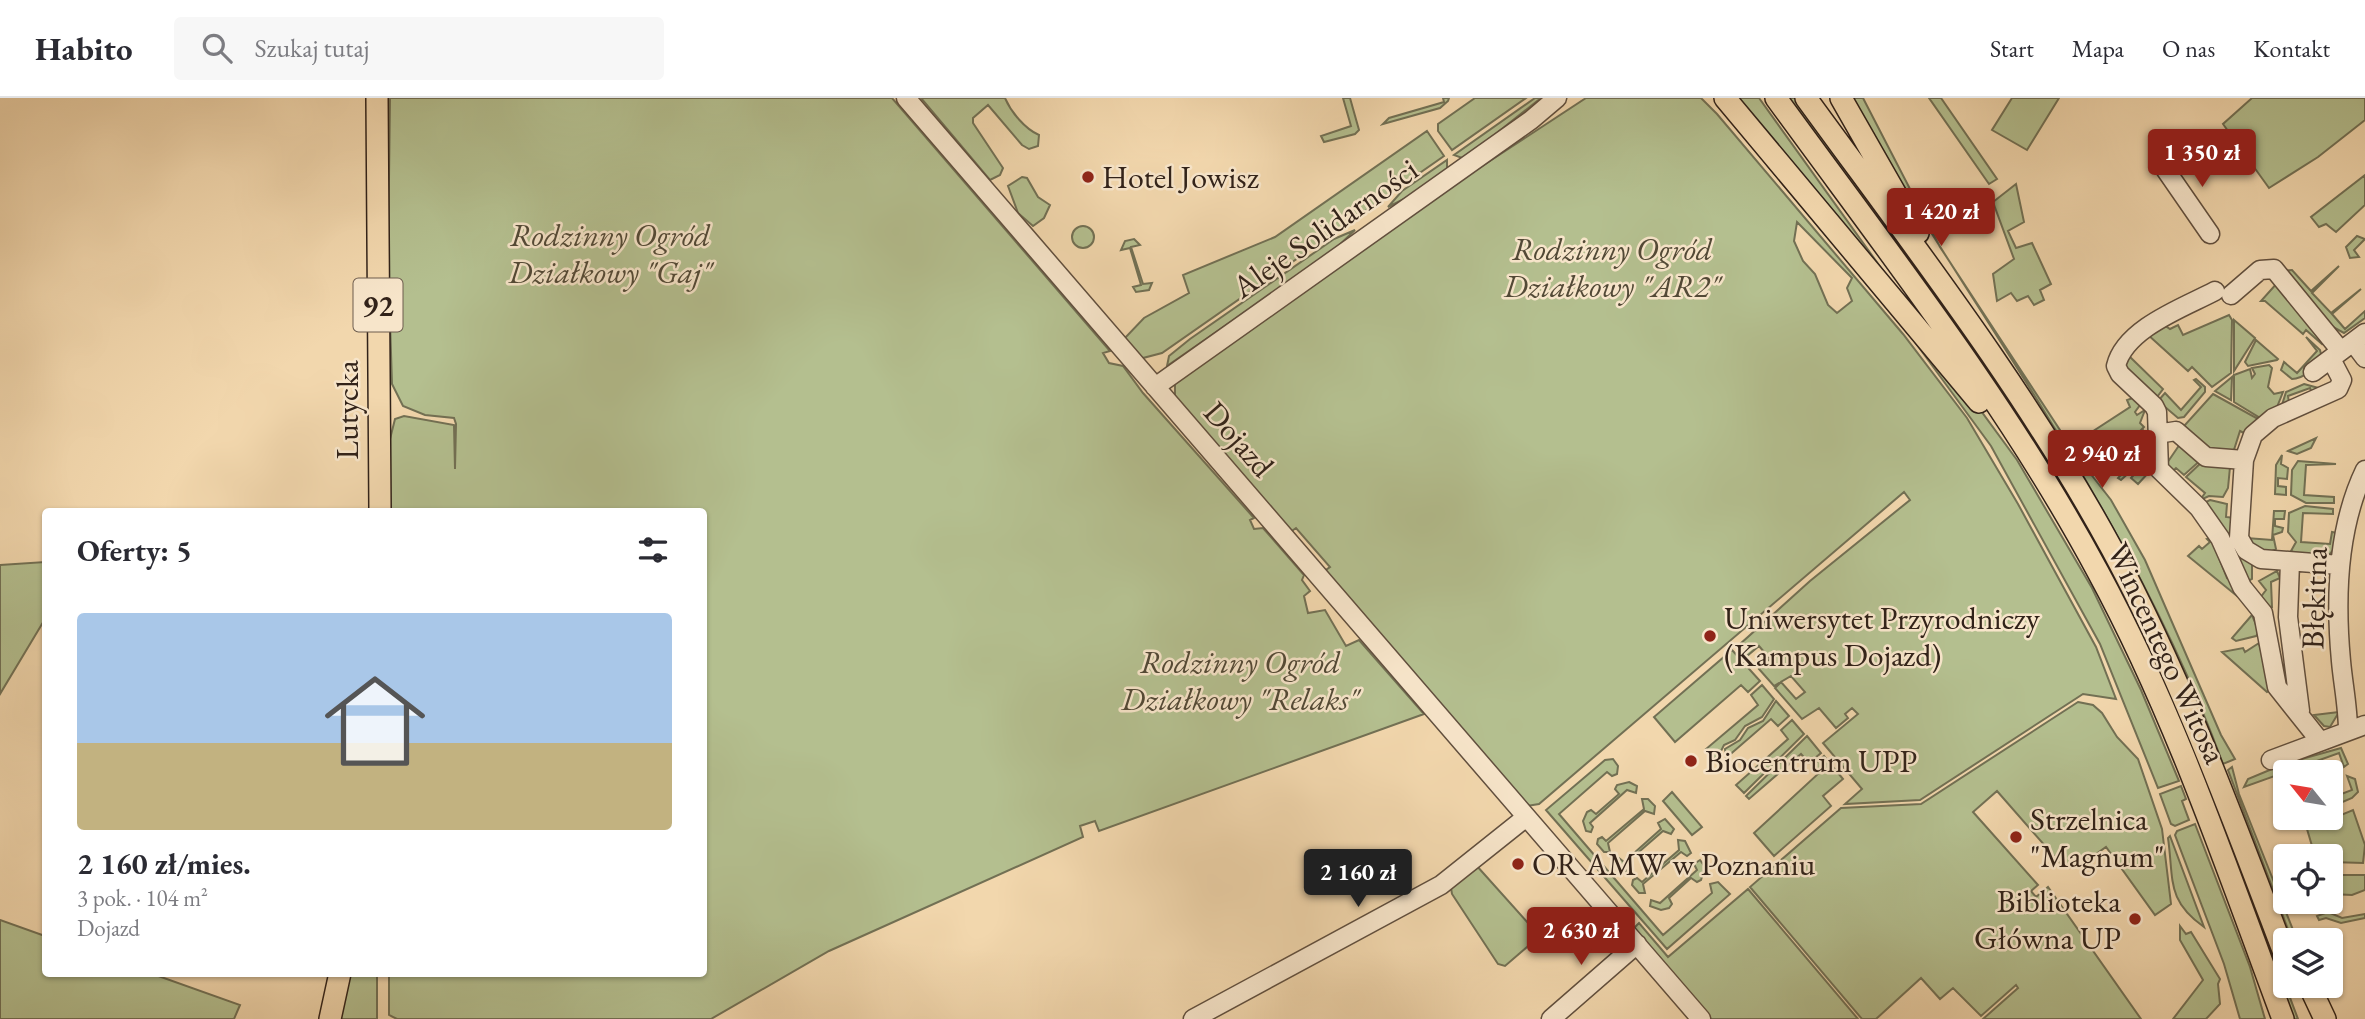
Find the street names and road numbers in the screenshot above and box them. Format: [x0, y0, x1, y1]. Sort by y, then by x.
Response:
street label: Aleje Solidarności [1223, 148, 1426, 308]
road number: 92 [354, 279, 402, 332]
street label: Lutycka [326, 360, 368, 460]
street label: Dojazd [1194, 392, 1284, 486]
street label: Wincentego Witosa [2097, 536, 2237, 771]
street label: Błękitna [2291, 546, 2337, 650]

